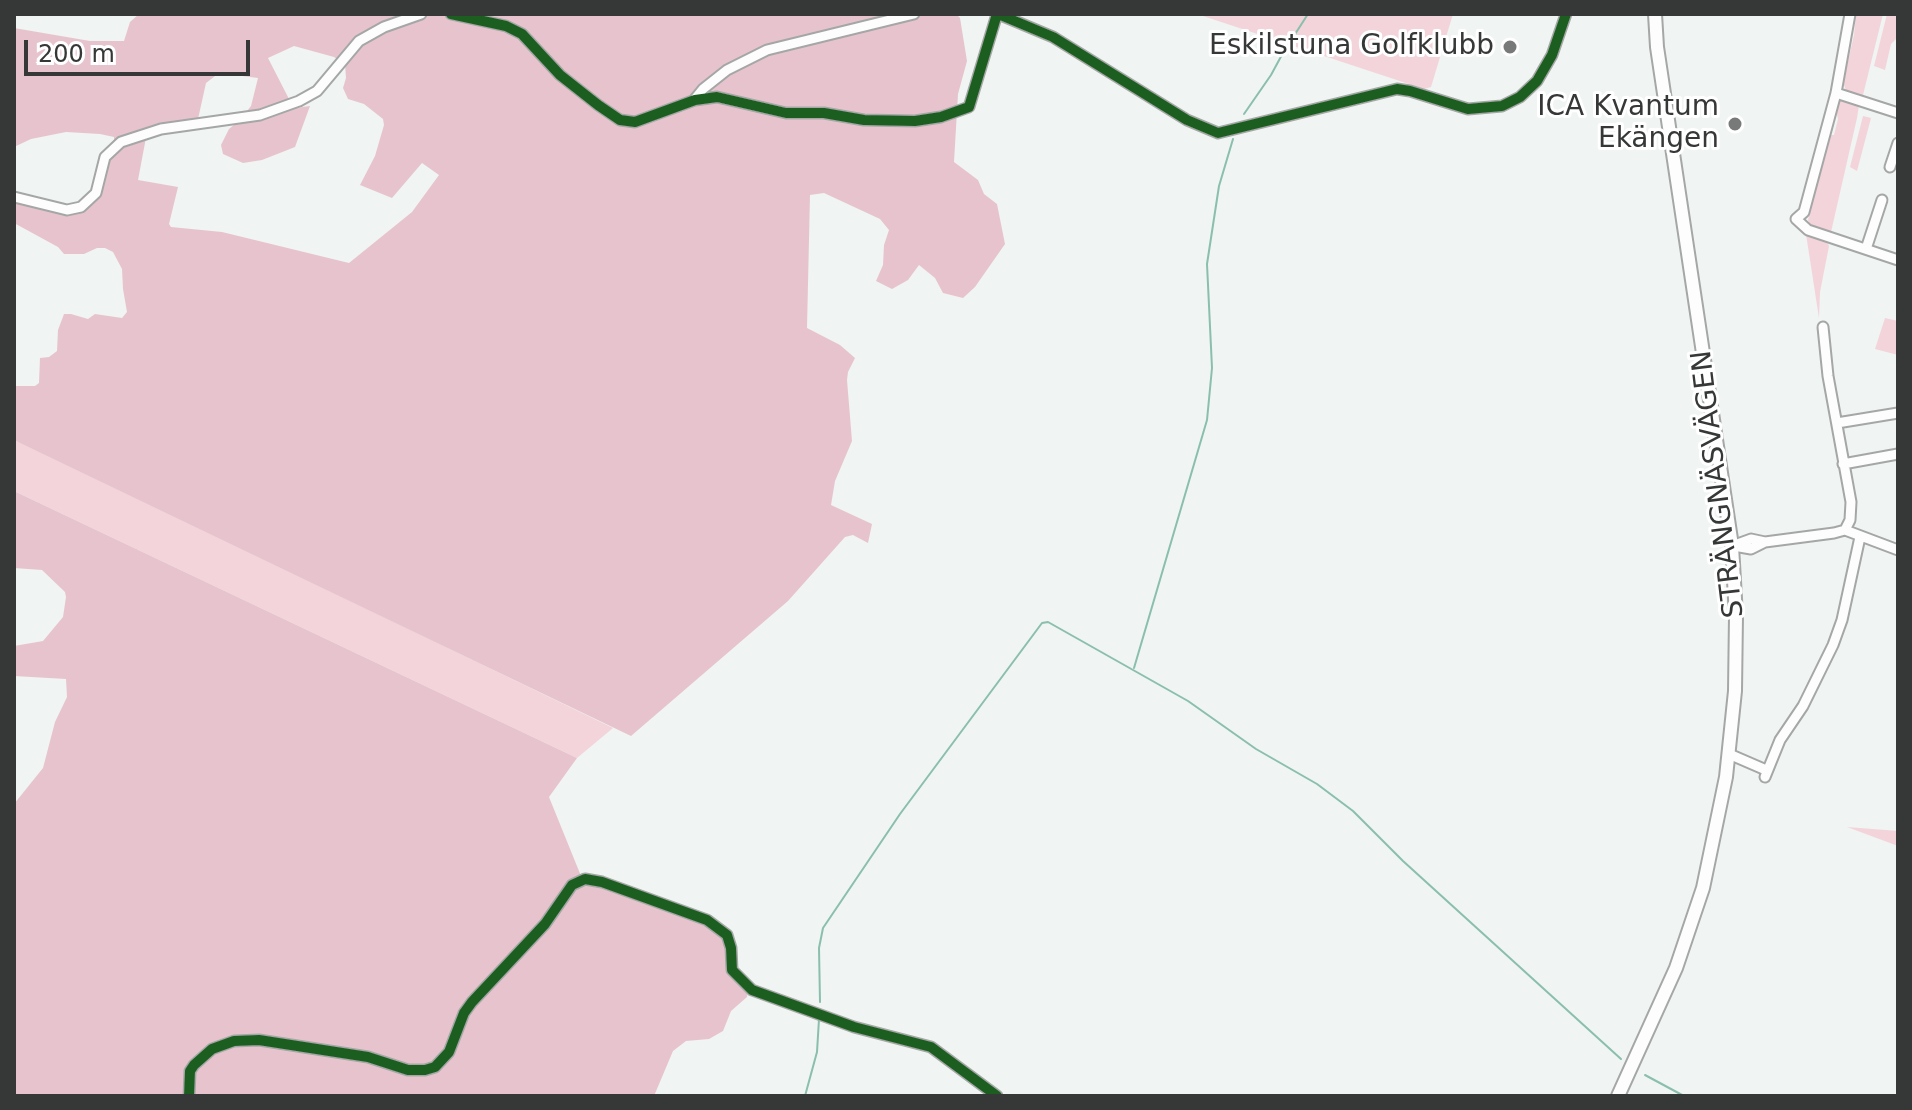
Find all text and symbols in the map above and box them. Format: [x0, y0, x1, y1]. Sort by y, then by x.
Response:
scale bar [28, 24, 254, 74]
place label: Eskilstuna Golfklubb [1209, 30, 1494, 64]
marker: Eskilstuna Golfklubb [1501, 38, 1519, 56]
text: 200 m [38, 40, 115, 68]
place label: ICA Kvantum Ekängen [1537, 91, 1719, 157]
marker: ICA Kvantum Ekängen [1726, 115, 1744, 133]
street label: STRÄNGNÄSVÄGEN [1686, 348, 1752, 620]

